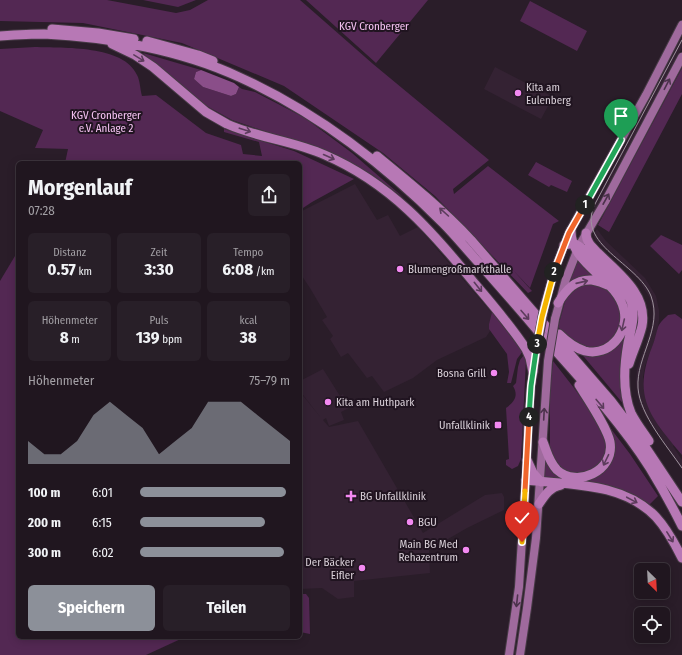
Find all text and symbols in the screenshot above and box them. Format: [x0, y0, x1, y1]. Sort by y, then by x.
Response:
park label: KGV Cronberger [339, 20, 409, 33]
one-way arrow [133, 54, 145, 62]
one-way arrow [664, 79, 672, 91]
place label: Kita am Eulenberg [526, 81, 572, 107]
marker: Kita am Eulenberg [513, 88, 523, 98]
pin [604, 99, 638, 140]
icon: arrive [610, 105, 632, 127]
park label: KGV Cronberger e.V. Anlage 2 [71, 109, 141, 135]
one-way arrow [238, 127, 251, 134]
one-way arrow [323, 154, 335, 161]
text: Morgenlauf [28, 174, 132, 201]
button: share [248, 174, 290, 216]
one-way arrow [603, 193, 611, 205]
pin: 1 [575, 195, 595, 215]
text: 1 [583, 198, 587, 211]
text: 07:28 [28, 203, 55, 218]
one-way arrow [439, 207, 449, 217]
text: Distanz [53, 246, 86, 259]
text: Zeit [151, 246, 167, 259]
text: Tempo [233, 246, 263, 259]
text: 0.57 [47, 259, 76, 280]
text: 3:30 [144, 259, 174, 280]
text: 6:08 [222, 259, 253, 280]
pin: 2 [544, 262, 564, 282]
place label: Blumengroßmarkthalle [408, 263, 511, 276]
marker: Blumengroßmarkthalle [395, 264, 405, 274]
text: km [76, 265, 92, 278]
text: /km [253, 265, 275, 278]
text: 2 [551, 265, 557, 278]
one-way arrow [576, 277, 589, 285]
one-way arrow [473, 282, 482, 292]
one-way arrow [520, 310, 529, 320]
text: Höhenmeter [42, 314, 98, 327]
text: Puls [150, 314, 168, 327]
text: kcal [239, 314, 257, 327]
one-way arrow [619, 318, 627, 331]
text: 8 [60, 327, 69, 348]
text: 139 [136, 327, 160, 348]
text: 38 [240, 327, 257, 348]
text: m [69, 333, 80, 346]
text: bpm [160, 333, 182, 346]
pin: 3 [527, 334, 547, 354]
text: 3 [534, 337, 540, 350]
place label: Bosna Grill [437, 367, 486, 380]
marker: Bosna Grill [489, 368, 499, 378]
text: Höhenmeter [28, 373, 94, 388]
text: 75–79 m [249, 373, 290, 388]
place label: Kita am Huthpark [336, 396, 415, 409]
marker: Kita am Huthpark [323, 397, 333, 407]
one-way arrow [596, 398, 605, 409]
pin: 4 [519, 407, 539, 427]
one-way arrow [541, 408, 548, 421]
text: 4 [526, 410, 532, 423]
place label: Unfallklinik [439, 419, 491, 432]
marker: Unfallklinik [493, 420, 503, 430]
one-way arrow [602, 453, 609, 465]
text: 100 m [28, 485, 60, 500]
text: 6:01 [92, 485, 113, 500]
marker: BG Unfallklinik [345, 490, 357, 502]
place label: BG Unfallklinik [360, 490, 427, 503]
one-way arrow [626, 497, 638, 504]
pin [505, 501, 539, 542]
icon: check [511, 507, 533, 529]
text: 200 m [28, 515, 61, 530]
text: 6:15 [92, 515, 112, 530]
place label: BGU [418, 516, 437, 529]
marker: BGU [405, 517, 415, 527]
one-way arrow [667, 531, 675, 543]
place label: Main BG Med Rehazentrum [398, 538, 458, 564]
text: 300 m [28, 545, 61, 560]
text: 6:02 [92, 545, 114, 560]
marker: Main BG Med Rehazentrum [461, 545, 471, 555]
place label: Der Bäcker Eifler [305, 556, 354, 582]
marker: Der Bäcker Eifler [357, 563, 367, 573]
north arrow [634, 563, 670, 599]
map controls [634, 563, 670, 643]
button: Speichern [28, 585, 155, 631]
button: Teilen [163, 585, 290, 631]
one-way arrow [514, 594, 521, 607]
button: locate [634, 607, 670, 643]

